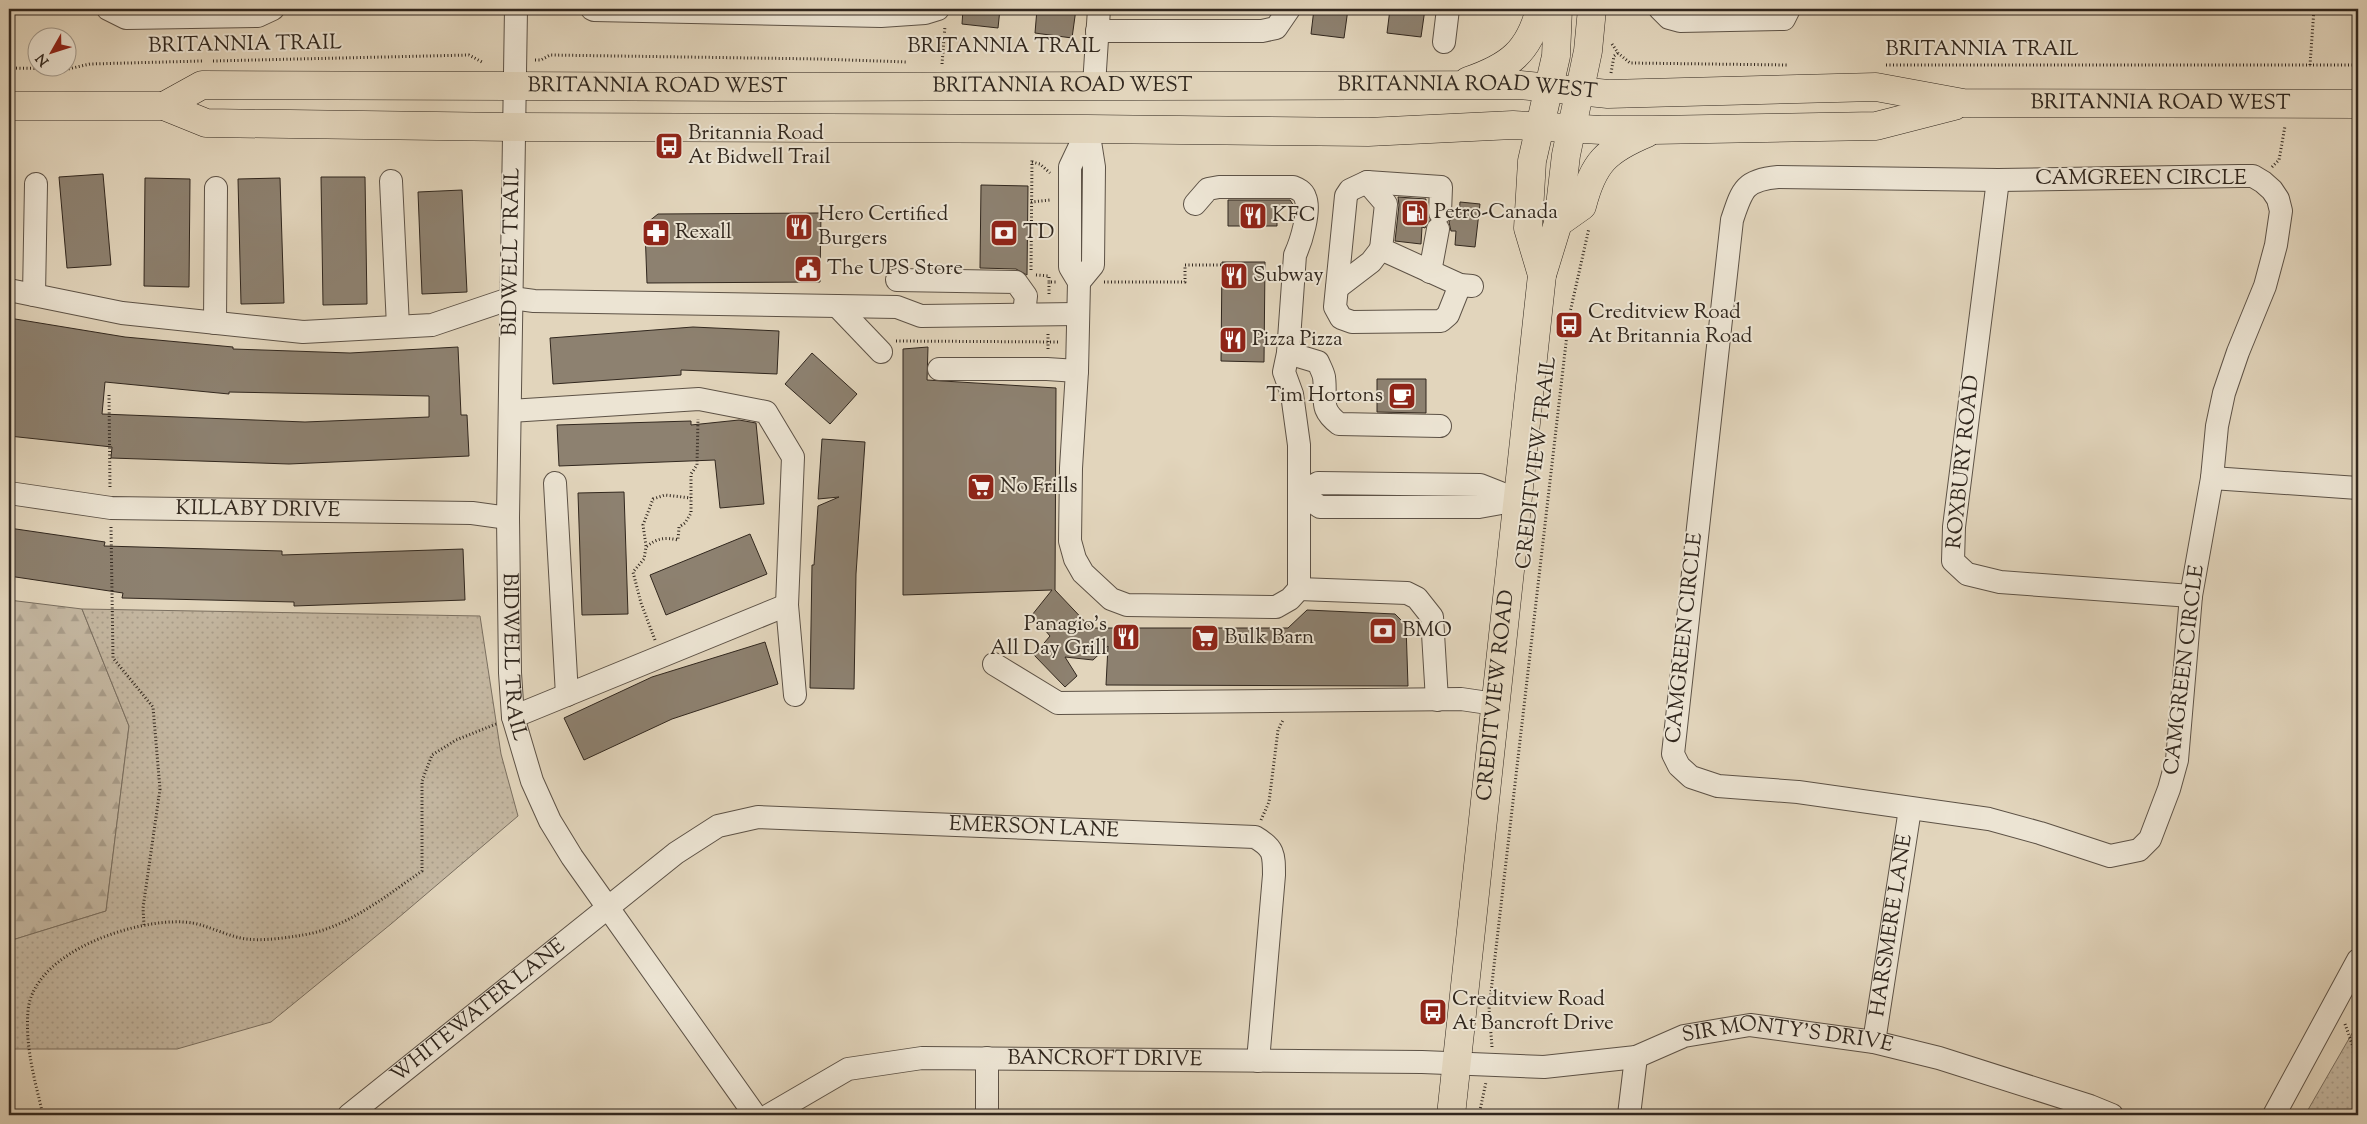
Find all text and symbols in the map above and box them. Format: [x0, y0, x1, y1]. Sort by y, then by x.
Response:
north arrow [28, 28, 78, 78]
street label: BRITANNIA TRAIL [148, 28, 342, 62]
street label: BRITANNIA TRAIL [907, 32, 1101, 62]
street label: BRITANNIA TRAIL [1885, 35, 2079, 65]
text: N [32, 48, 55, 70]
street label: BRITANNIA ROAD WEST [1338, 69, 1599, 108]
street label: BRITANNIA ROAD WEST [528, 71, 788, 102]
street label: BRITANNIA ROAD WEST [933, 71, 1193, 102]
street label: BRITANNIA ROAD WEST [2031, 88, 2291, 119]
place label: Britannia Road At Bidwell Trail [688, 119, 831, 173]
bus stop icon: Britannia Road At Bidwell Trail [654, 131, 684, 161]
street label: CAMGREEN CIRCLE [2035, 164, 2247, 194]
street label: BIDWELL TRAIL [496, 167, 528, 337]
fuel station icon: Petro-Canada [1400, 198, 1430, 228]
place label: Petro-Canada [1434, 198, 1558, 228]
place label: Hero Certified Burgers [818, 200, 949, 254]
restaurant icon: KFC [1238, 201, 1268, 231]
place label: KFC [1272, 201, 1316, 231]
restaurant icon: Hero Certified Burgers [784, 212, 814, 242]
pharmacy icon: Rexall [641, 218, 671, 248]
place label: Rexall [675, 218, 732, 248]
bank icon: TD [989, 218, 1019, 248]
place label: TD [1023, 218, 1054, 248]
public building icon: The UPS Store [793, 254, 823, 284]
place label: The UPS Store [827, 254, 963, 284]
restaurant icon: Subway [1219, 261, 1249, 291]
place label: Subway [1253, 261, 1324, 291]
place label: Creditview Road At Britannia Road [1588, 298, 1753, 352]
bus stop icon: Creditview Road At Britannia Road [1554, 310, 1584, 340]
restaurant icon: Pizza Pizza [1218, 325, 1248, 355]
place label: Pizza Pizza [1252, 325, 1343, 355]
street label: CREDITVIEW TRAIL [1509, 355, 1565, 571]
street label: ROXBURY ROAD [1940, 374, 1988, 550]
place label: Tim Hortons [1266, 381, 1383, 411]
cafe icon: Tim Hortons [1387, 381, 1417, 411]
supermarket icon: No Frills [966, 472, 996, 502]
place label: No Frills [1000, 472, 1078, 502]
street label: KILLABY DRIVE [175, 494, 341, 526]
street label: CAMGREEN CIRCLE [1659, 531, 1711, 745]
street label: CAMGREEN CIRCLE [2157, 563, 2213, 777]
street label: BIDWELL TRAIL [494, 572, 534, 745]
street label: CREDITVIEW ROAD [1470, 588, 1523, 803]
place label: Panagio's All Day Grill [990, 610, 1107, 664]
bank icon: BMO [1368, 616, 1398, 646]
place label: BMO [1402, 616, 1452, 646]
restaurant icon: Panagio's All Day Grill [1111, 622, 1141, 652]
supermarket icon: Bulk Barn [1190, 623, 1220, 653]
place label: Bulk Barn [1224, 623, 1314, 653]
street label: EMERSON LANE [948, 810, 1120, 847]
street label: HARSMERE LANE [1863, 832, 1921, 1019]
street label: WHITEWATER LANE [385, 932, 572, 1090]
place label: Creditview Road At Bancroft Drive [1452, 985, 1614, 1039]
bus stop icon: Creditview Road At Bancroft Drive [1418, 997, 1448, 1027]
street label: SIR MONTY'S DRIVE [1680, 1009, 1896, 1061]
street label: BANCROFT DRIVE [1007, 1044, 1203, 1075]

